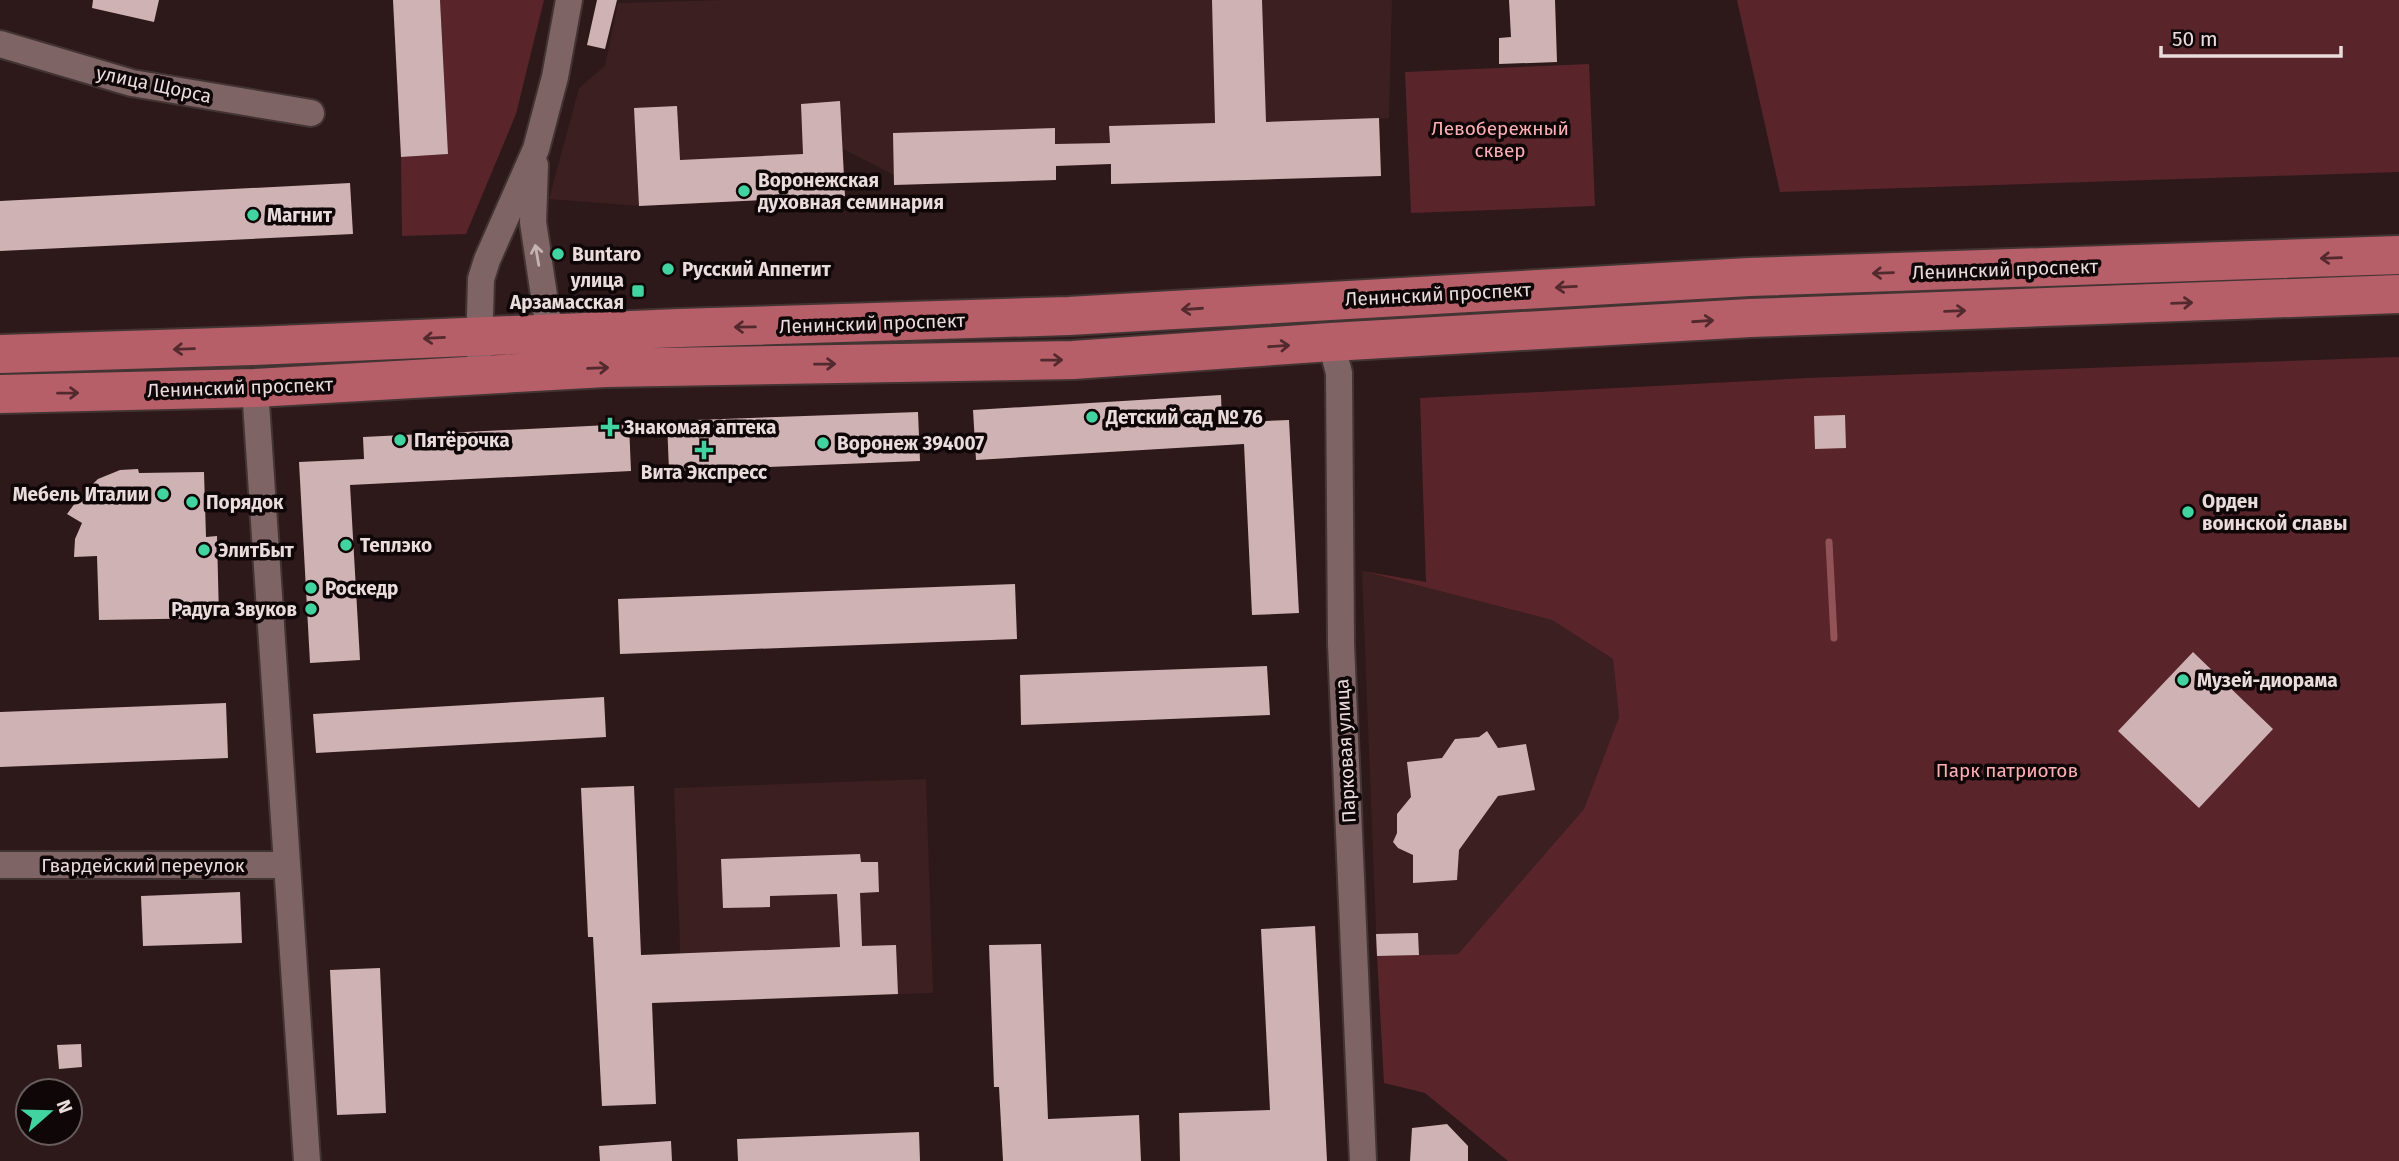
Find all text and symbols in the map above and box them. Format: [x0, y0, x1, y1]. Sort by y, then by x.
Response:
scale bar [2161, 14, 2341, 58]
text: 50 m [2172, 26, 2218, 52]
street label: улица Щорса [94, 61, 214, 108]
park label: Левобережный сквер [1431, 117, 1569, 162]
place label: Воронежская духовная семинария [758, 169, 944, 214]
marker: Воронежская духовная семинария [736, 183, 752, 199]
place label: Магнит [267, 204, 333, 227]
marker: Магнит [245, 207, 261, 223]
place label: Buntaro [572, 243, 641, 266]
one-way arrow [530, 244, 543, 267]
marker: Buntaro [550, 246, 566, 262]
one-way arrow [2320, 251, 2343, 264]
street label: Ленинский проспект [1912, 255, 2099, 284]
place label: Русский Аппетит [682, 258, 832, 281]
marker: Русский Аппетит [660, 261, 676, 277]
one-way arrow [1872, 266, 1895, 279]
place label: улица Арзамасская [509, 269, 624, 314]
street label: Ленинский проспект [1344, 278, 1532, 311]
one-way arrow [1555, 281, 1578, 294]
marker: улица Арзамасская [630, 283, 646, 299]
one-way arrow [2170, 296, 2193, 309]
one-way arrow [1181, 302, 1204, 315]
one-way arrow [1943, 305, 1966, 318]
street label: Ленинский проспект [779, 309, 966, 338]
one-way arrow [1691, 314, 1714, 327]
one-way arrow [733, 320, 756, 334]
one-way arrow [423, 332, 446, 345]
one-way arrow [1268, 339, 1291, 352]
one-way arrow [173, 342, 196, 355]
one-way arrow [1041, 354, 1064, 367]
one-way arrow [813, 358, 836, 371]
one-way arrow [586, 362, 609, 375]
street label: Ленинский проспект [147, 373, 334, 402]
one-way arrow [56, 386, 79, 400]
place label: Детский сад № 76 [1105, 406, 1263, 429]
marker: Детский сад № 76 [1084, 409, 1100, 425]
place label: Знакомая аптека [623, 416, 776, 439]
marker: Знакомая аптека [602, 419, 618, 435]
place label: Пятёрочка [414, 429, 510, 452]
marker: Пятёрочка [392, 432, 408, 448]
place label: Воронеж 394007 [837, 432, 984, 455]
marker: Воронеж 394007 [815, 435, 831, 451]
marker: Вита Экспресс [696, 442, 712, 458]
place label: Вита Экспресс [641, 461, 767, 484]
place label: Мебель Италии [13, 483, 149, 506]
marker: Мебель Италии [155, 486, 171, 502]
place label: Орден воинской славы [2202, 490, 2347, 535]
place label: Порядок [206, 491, 284, 514]
marker: Порядок [184, 494, 200, 510]
marker: Орден воинской славы [2180, 504, 2196, 520]
place label: Теплэко [360, 534, 432, 557]
marker: Теплэко [338, 537, 354, 553]
place label: ЭлитБыт [218, 539, 295, 562]
marker: ЭлитБыт [196, 542, 212, 558]
place label: Роскедр [325, 577, 398, 600]
marker: Роскедр [303, 580, 319, 596]
place label: Радуга Звуков [171, 598, 297, 621]
marker: Радуга Звуков [303, 601, 319, 617]
place label: Музей-диорама [2197, 669, 2338, 692]
marker: Музей-диорама [2175, 672, 2191, 688]
street label: Парковая улица [1330, 678, 1361, 824]
park label: Парк патриотов [1936, 759, 2078, 782]
street label: Гвардейский переулок [41, 854, 245, 877]
north arrow [14, 1077, 84, 1147]
text: N [52, 1096, 77, 1116]

